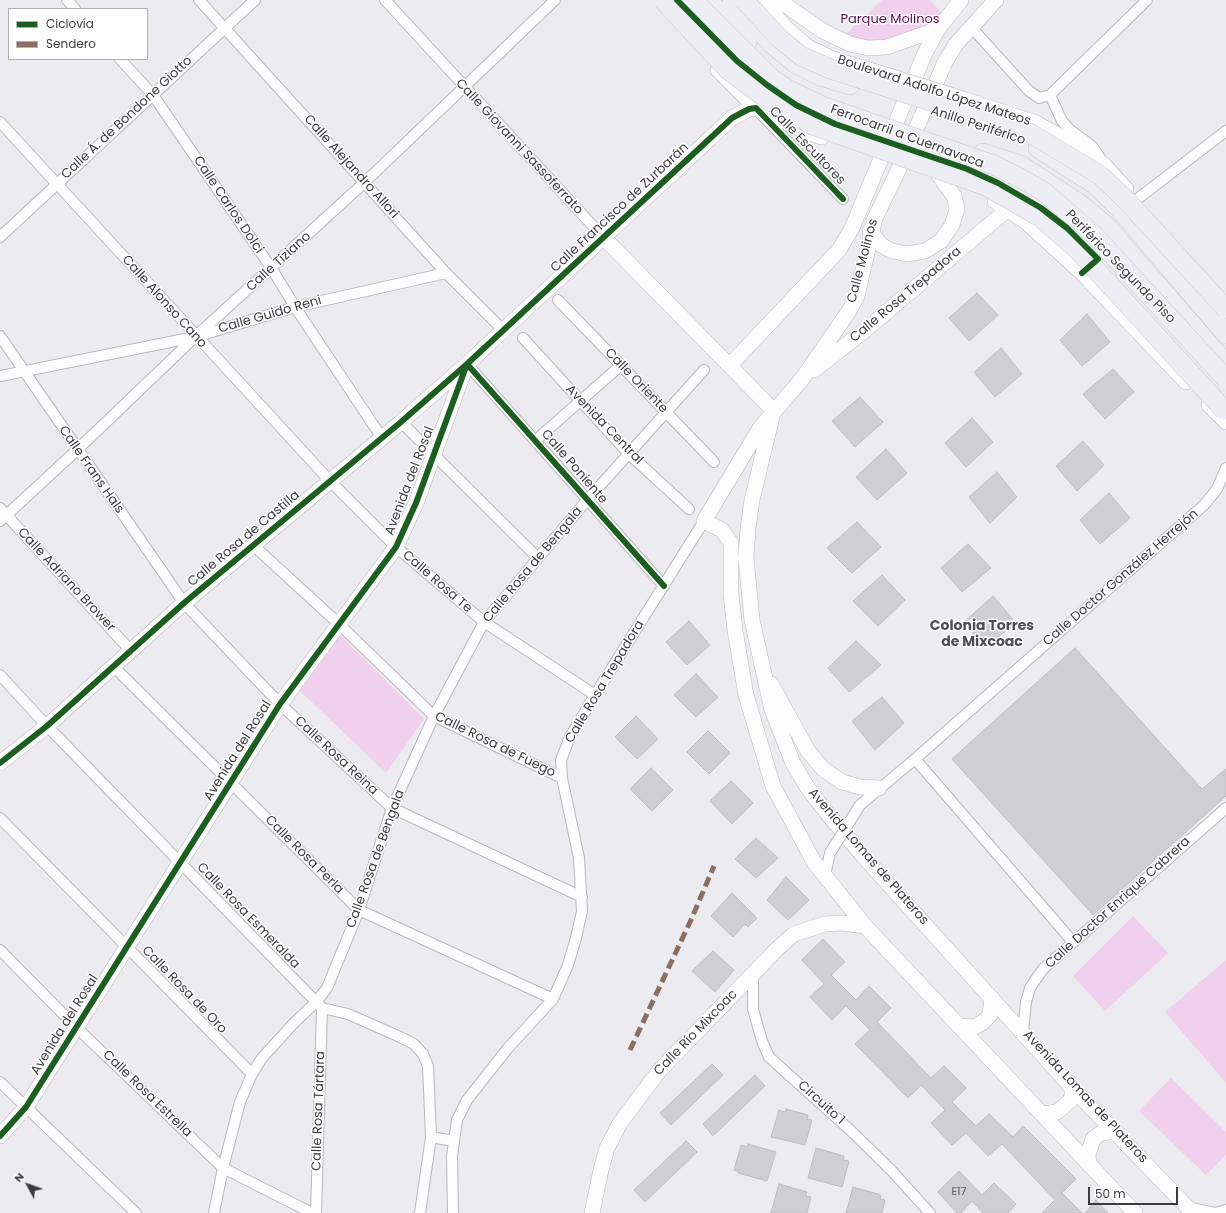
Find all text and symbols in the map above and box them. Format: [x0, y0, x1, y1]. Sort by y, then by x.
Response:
legend [8, 8, 148, 60]
park label: Parque Molinos [840, 12, 940, 28]
text: Ciclovía [46, 15, 94, 32]
text: Sendero [46, 35, 96, 52]
street label: Boulevard Adolfo López Mateos [835, 52, 1033, 130]
street label: Calle Á. de Bondone Giotto [58, 53, 196, 183]
street label: Calle Giovanni Sassoferrato [452, 76, 586, 218]
street label: Ferrocarril a Cuernavaca [828, 102, 986, 172]
street label: Anillo Periférico [929, 103, 1027, 149]
street label: Calle Escultores [766, 104, 848, 188]
street label: Calle Alejandro Allori [300, 112, 402, 222]
street label: Calle Francisco de Zurbarán [548, 140, 692, 276]
street label: Calle Carlos Dolci [190, 153, 266, 257]
street label: Periférico Segundo Piso [1062, 207, 1178, 327]
street label: Calle Molinos [844, 217, 882, 305]
street label: Calle Tiziano [243, 229, 315, 295]
street label: Calle Rosa Trepadora [847, 244, 965, 346]
street label: Calle Alonso Cano [118, 252, 210, 352]
street label: Calle Guido Reni [217, 293, 323, 337]
street label: Calle Oriente [601, 345, 671, 417]
street label: Avenida Central [562, 382, 646, 468]
street label: Calle Frans Hals [55, 423, 127, 517]
street label: Avenida del Rosal [382, 424, 438, 538]
street label: Calle Poniente [538, 427, 610, 507]
street label: Calle Rosa de Castilla [185, 488, 303, 590]
street label: Calle Rosa de Bengala [480, 504, 586, 626]
street label: Calle Doctor González Herrejón [1040, 506, 1202, 650]
street label: Calle Adriano Brower [14, 525, 118, 635]
street label: Calle Rosa Te [399, 548, 475, 616]
street label: Calle Rosa Trepadora [562, 618, 648, 746]
district label: Colonia Torres de Mixcoac [930, 618, 1034, 650]
street label: Avenida del Rosal [201, 698, 275, 804]
street label: Calle Rosa de Fuego [432, 709, 558, 781]
street label: Calle Rosa Reina [291, 713, 381, 799]
street label: Avenida Lomas de Plateros [805, 786, 931, 928]
street label: Calle Rosa de Bengala [344, 788, 408, 930]
street label: Calle Rosa Perla [262, 813, 346, 897]
street label: Calle Doctor Enrique Cabrera [1042, 834, 1194, 972]
street label: Calle Rosa Esmeralda [193, 860, 303, 972]
street label: Calle Rosa de Oro [138, 943, 230, 1037]
street label: Avenida del Rosal [28, 972, 102, 1078]
street label: Calle Río Mixcoac [651, 987, 741, 1079]
street label: Avenida Lomas de Plateros [1019, 1027, 1151, 1167]
street label: Calle Rosa Estrella [99, 1047, 195, 1141]
street label: Calle Rosa Tártara [309, 1051, 329, 1171]
street label: Circuito 1 [794, 1078, 848, 1128]
north arrow [8, 1165, 48, 1205]
text: N [10, 1169, 28, 1186]
scale bar [1090, 1179, 1180, 1205]
house number: E17 [951, 1185, 967, 1199]
text: 50 m [1095, 1185, 1126, 1202]

